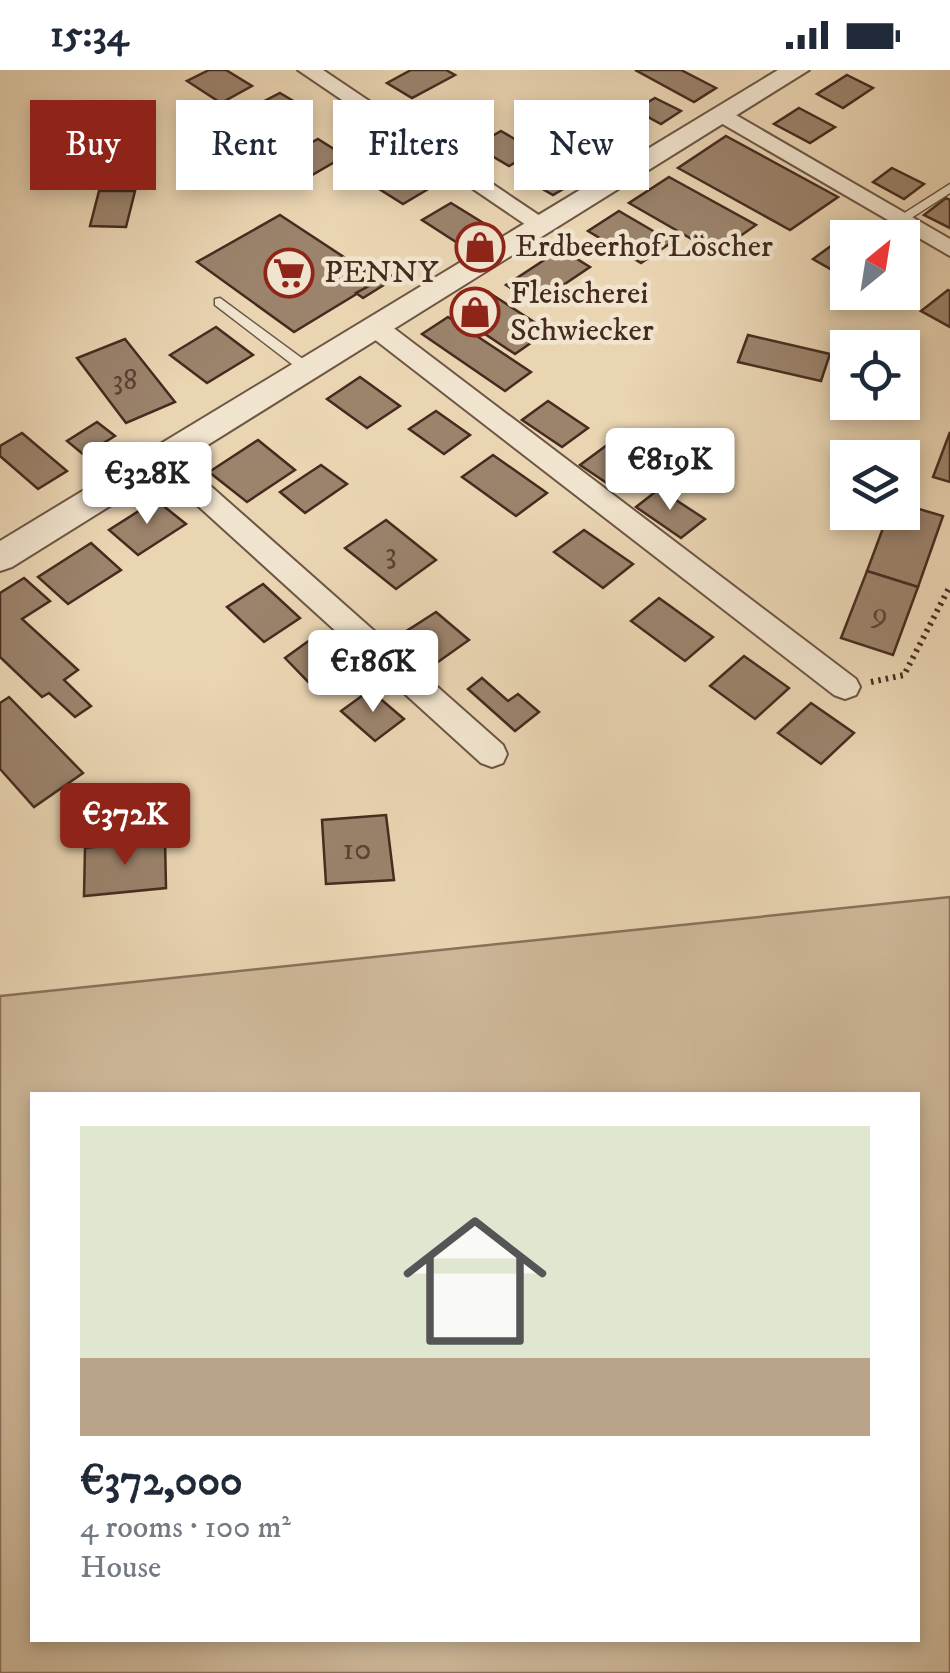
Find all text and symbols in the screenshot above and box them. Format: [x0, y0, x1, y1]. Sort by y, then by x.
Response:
text: 15:34 [50, 11, 129, 59]
chip: Buy [30, 100, 156, 190]
chip: Rent [176, 100, 313, 190]
chip: Filters [333, 100, 494, 190]
chip: New [514, 100, 649, 190]
north arrow [830, 220, 920, 310]
map controls [830, 220, 920, 530]
shop icon: Erdbeerhof Löscher [454, 221, 506, 273]
place label: Erdbeerhof Löscher [515, 227, 773, 267]
supermarket icon: PENNY [263, 247, 315, 299]
place label: PENNY [324, 253, 439, 293]
place label: Fleischerei Schwiecker [510, 274, 654, 351]
shop icon: Fleischerei Schwiecker [449, 286, 501, 338]
button: locate [830, 330, 920, 420]
house number: 38 [113, 363, 137, 398]
pin: €819K [600, 428, 740, 513]
text: €819K [628, 440, 712, 480]
button: layers [830, 440, 920, 530]
pin: €328K [77, 442, 217, 527]
text: €328K [105, 454, 189, 494]
house number: 3 [385, 534, 397, 574]
house number: 9 [870, 593, 888, 633]
pin: €186K [303, 630, 443, 715]
text: €186K [330, 642, 416, 682]
pin: €372K [55, 783, 195, 868]
text: €372K [82, 795, 168, 835]
house number: 10 [343, 830, 371, 870]
icon: home [385, 1191, 565, 1371]
text: €372,000 [80, 1456, 243, 1508]
text: 4 rooms · 100 m² [80, 1508, 291, 1548]
text: House [80, 1548, 161, 1588]

